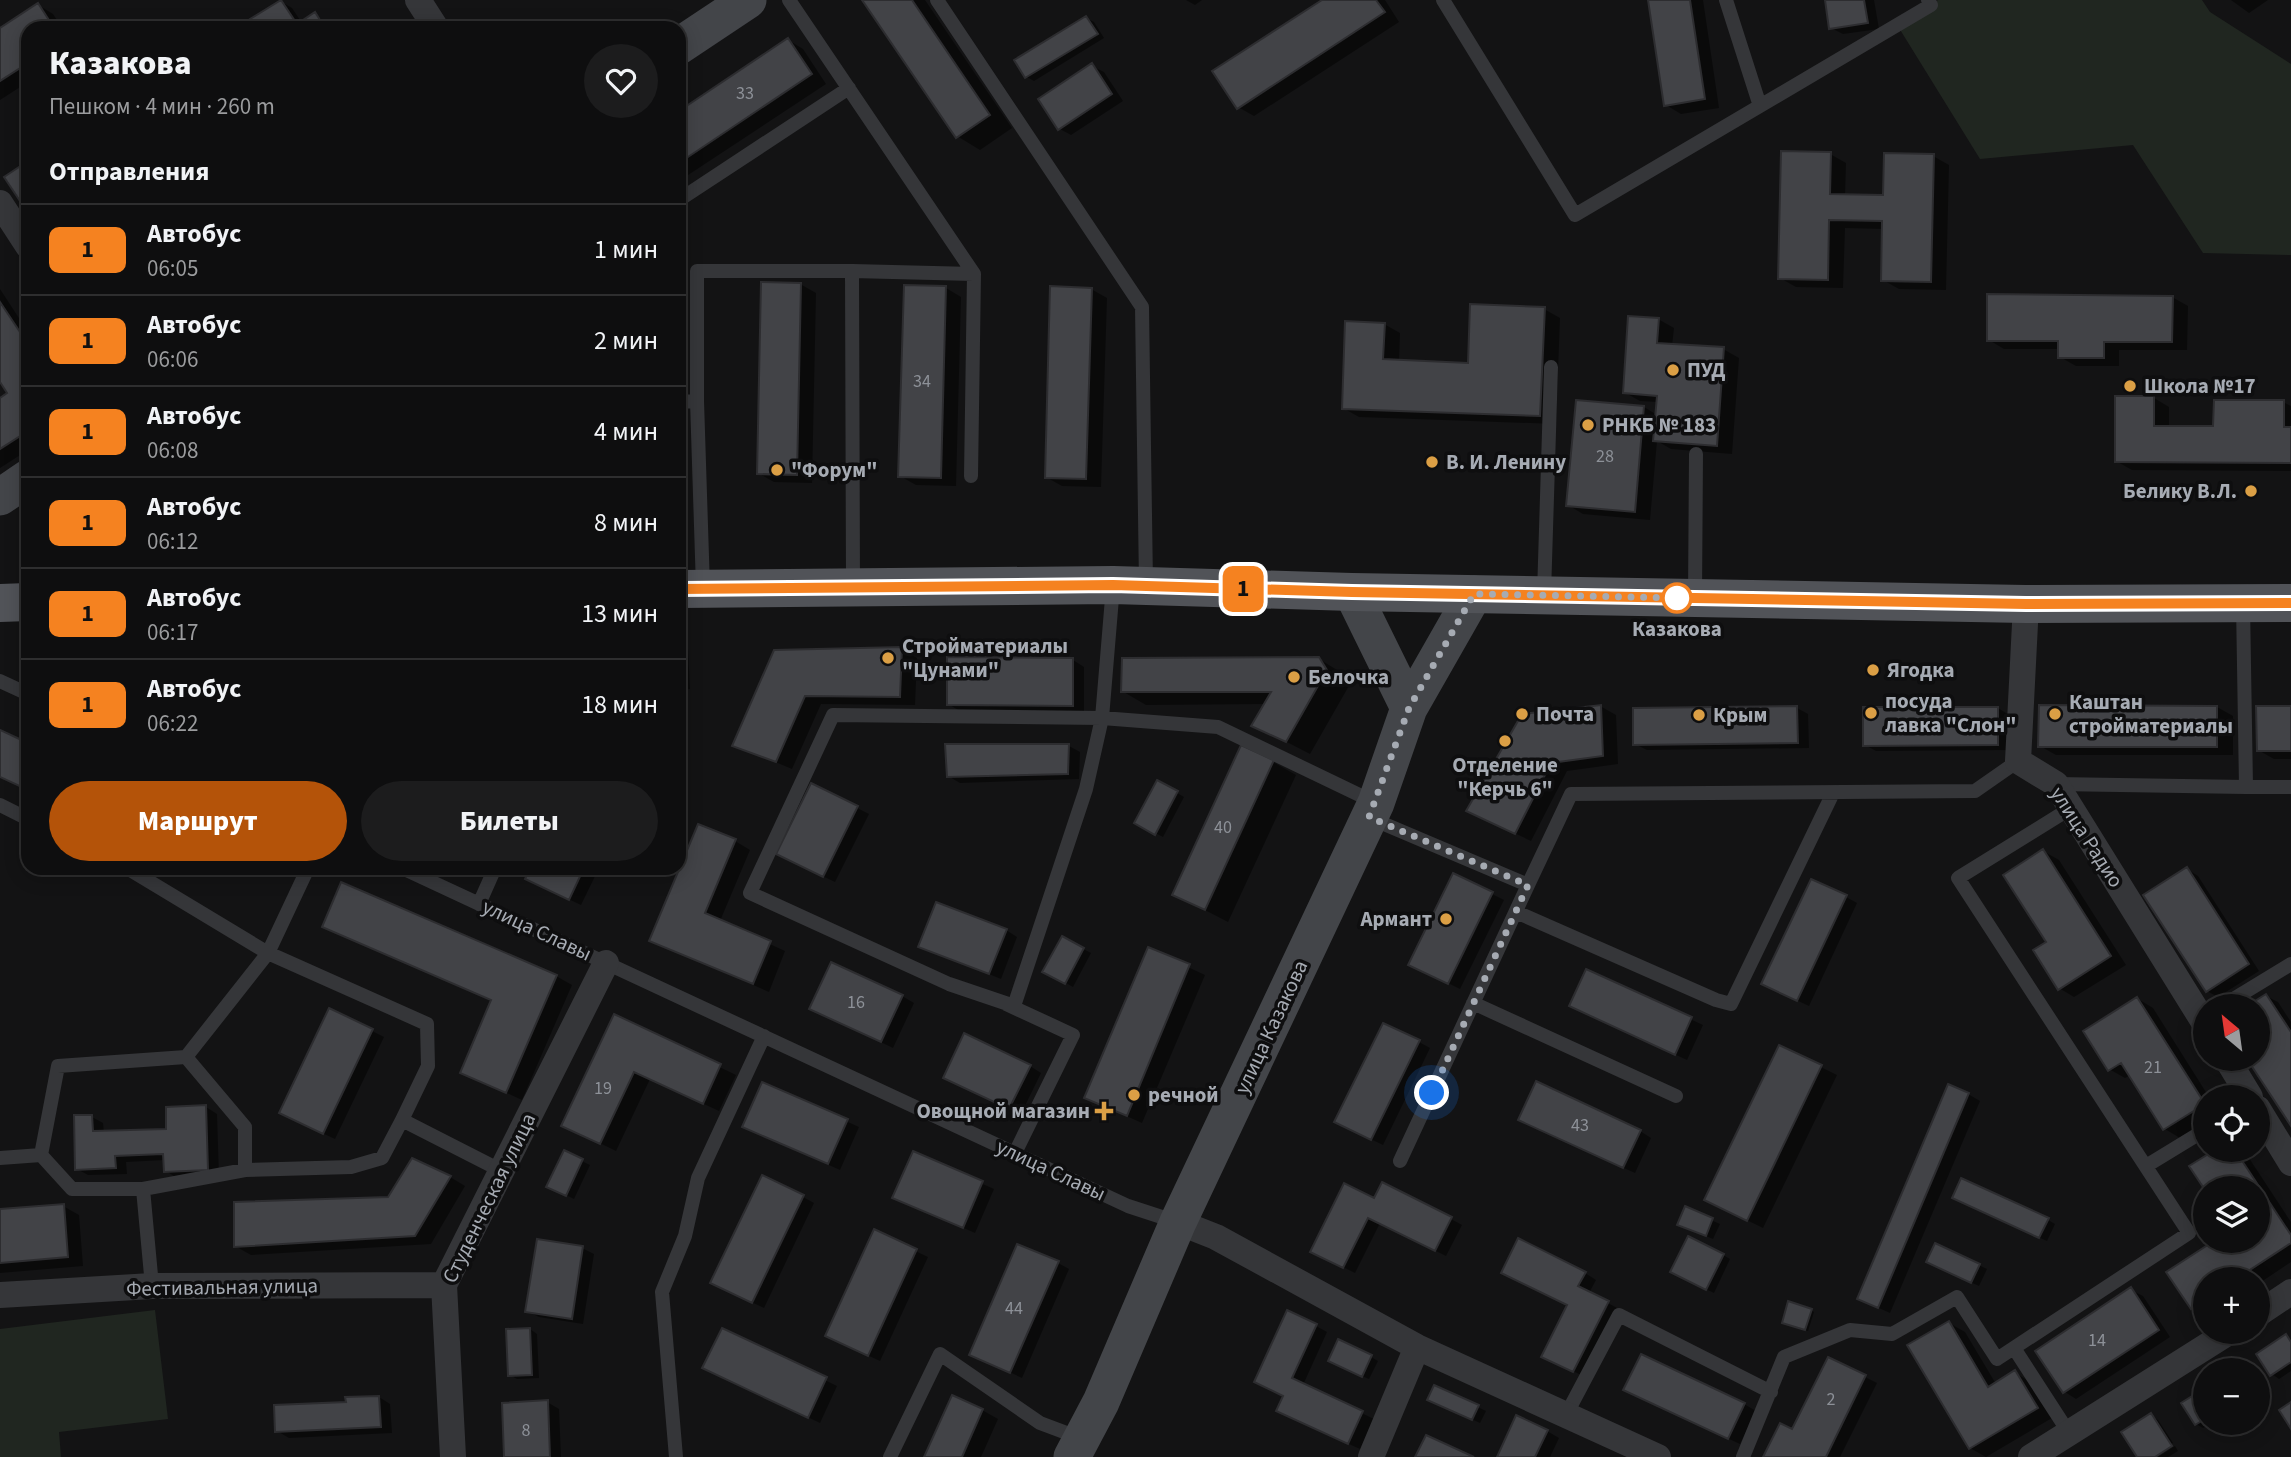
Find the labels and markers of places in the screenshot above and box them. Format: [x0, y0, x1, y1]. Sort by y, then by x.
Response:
place label: ПУД [1687, 355, 1725, 385]
marker: ПУД [1665, 362, 1681, 378]
place label: Школа №17 [2144, 371, 2256, 401]
marker: Школа №17 [2122, 378, 2138, 394]
place label: РНКБ № 183 [1602, 410, 1716, 440]
marker: РНКБ № 183 [1580, 417, 1596, 433]
place label: В. И. Ленину [1446, 447, 1566, 477]
marker: В. И. Ленину [1424, 454, 1440, 470]
place label: "Форум" [791, 455, 877, 485]
marker: "Форум" [769, 462, 785, 478]
place label: Белику В.Л. [2123, 476, 2237, 506]
marker: Белику В.Л. [2243, 483, 2259, 499]
marker: Казакова [1662, 583, 1692, 613]
place label: Казакова [1632, 614, 1722, 644]
place label: Стройматериалы "Цунами" [902, 631, 1068, 685]
marker: Стройматериалы "Цунами" [880, 650, 896, 666]
place label: Ягодка [1887, 655, 1955, 685]
place label: Белочка [1308, 662, 1389, 692]
marker: Ягодка [1865, 662, 1881, 678]
marker: Белочка [1286, 669, 1302, 685]
place label: посуда лавка "Слон" [1885, 686, 2016, 740]
place label: Каштан стройматериалы [2069, 687, 2233, 741]
place label: Почта [1536, 699, 1594, 729]
place label: Крым [1713, 700, 1767, 730]
marker: посуда лавка "Слон" [1863, 705, 1879, 721]
marker: Почта [1514, 706, 1530, 722]
marker: Каштан стройматериалы [2047, 706, 2063, 722]
marker: Крым [1691, 707, 1707, 723]
marker: Отделение "Керчь 6" [1497, 733, 1513, 749]
place label: Отделение "Керчь 6" [1452, 750, 1558, 804]
place label: Армант [1359, 904, 1432, 934]
marker: Армант [1438, 911, 1454, 927]
place label: речной [1148, 1080, 1219, 1110]
marker: речной [1126, 1087, 1142, 1103]
place label: Овощной магазин [916, 1096, 1090, 1126]
marker: Овощной магазин [1096, 1103, 1112, 1119]

